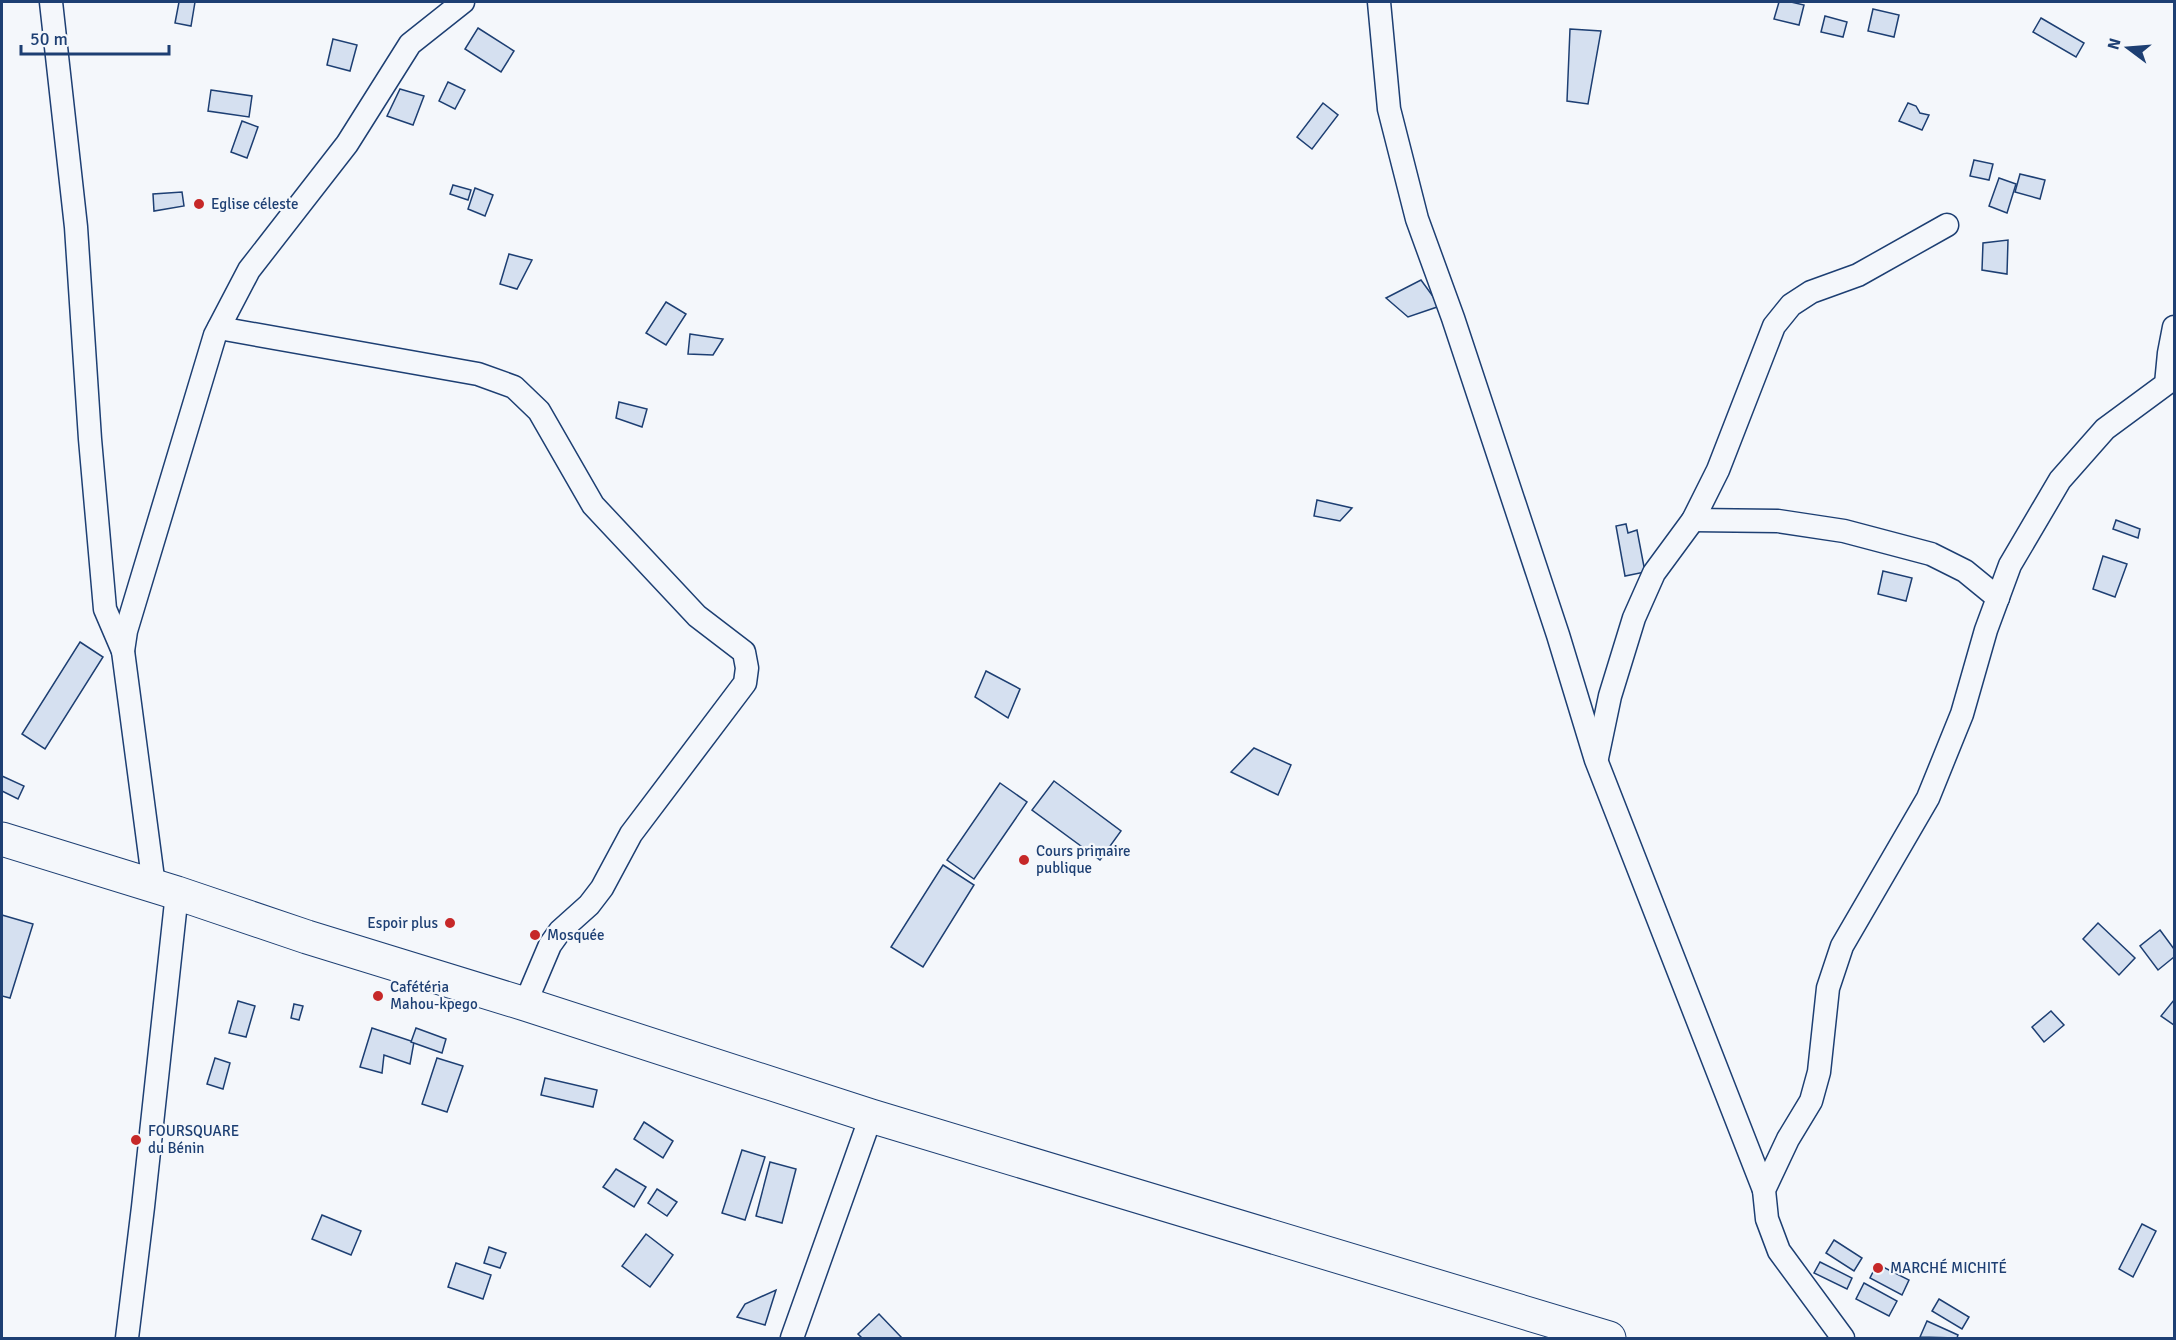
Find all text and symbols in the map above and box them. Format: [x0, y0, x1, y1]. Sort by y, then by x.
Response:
scale bar [21, 18, 170, 56]
north arrow [2098, 18, 2158, 78]
text: 50 m [30, 28, 68, 50]
text: N [2103, 36, 2126, 52]
place label: Eglise céleste [211, 195, 298, 213]
marker: Eglise céleste [192, 197, 206, 211]
place label: Cours primaire publique [1036, 842, 1131, 877]
marker: Cours primaire publique [1017, 853, 1031, 867]
place label: Espoir plus [367, 914, 438, 932]
marker: Espoir plus [443, 916, 457, 930]
place label: Mosquée [547, 926, 605, 944]
marker: Mosquée [528, 928, 542, 942]
place label: Cafétéria Mahou-kpego [390, 978, 478, 1013]
marker: Cafétéria Mahou-kpego [371, 989, 385, 1003]
place label: FOURSQUARE du Bénin [148, 1122, 239, 1157]
marker: FOURSQUARE du Bénin [129, 1133, 143, 1147]
place label: MARCHÉ MICHITÉ [1890, 1258, 2007, 1277]
marker: MARCHÉ MICHITÉ [1871, 1261, 1885, 1275]

